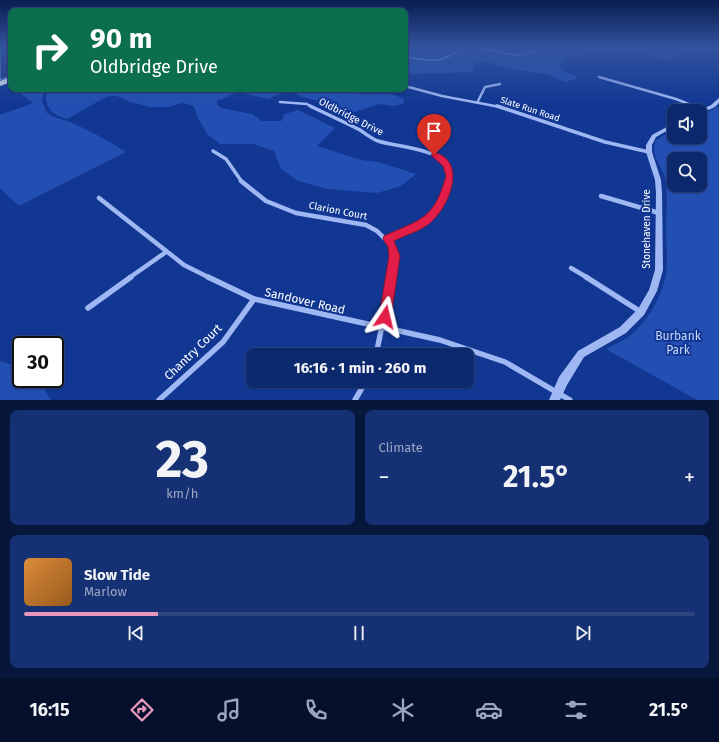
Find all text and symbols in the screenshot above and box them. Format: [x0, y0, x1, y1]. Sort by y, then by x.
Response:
text: 90 m [90, 22, 152, 55]
icon: right [24, 24, 76, 76]
text: Oldbridge Drive [90, 56, 218, 78]
street label: Slate Run Road [499, 95, 561, 123]
street label: Oldbridge Drive [317, 96, 385, 138]
map controls [667, 104, 707, 192]
button: sound [667, 104, 707, 144]
pin [417, 114, 451, 155]
icon: arrive [423, 120, 445, 142]
button: search [667, 152, 707, 192]
street label: Stonehaven Drive [641, 189, 653, 269]
street label: Clarion Court [308, 199, 369, 223]
street label: Sandover Road [263, 285, 347, 317]
position arrow [364, 296, 406, 338]
street label: Chantry Court [161, 321, 225, 383]
park label: Burbank Park [655, 329, 702, 357]
speed limit sign: 30 [12, 336, 64, 388]
text: 16:16 · 1 min · 260 m [294, 359, 426, 377]
text: 23 [155, 428, 209, 491]
text: Climate [379, 440, 423, 455]
text: 21.5° [503, 459, 571, 495]
text: − [379, 464, 390, 491]
text: + [684, 464, 695, 491]
text: km/h [166, 486, 198, 501]
text: Slow Tide [84, 566, 150, 584]
text: Marlow [84, 584, 127, 599]
icon: previous [125, 622, 147, 644]
icon: pause [348, 622, 370, 644]
icon: next [572, 622, 594, 644]
icon: directions [128, 696, 156, 724]
icon: music [215, 696, 243, 724]
icon: phone [302, 696, 330, 724]
icon: climate [389, 696, 417, 724]
icon: car [475, 696, 503, 724]
icon: filters [562, 696, 590, 724]
text: 16:15 [29, 699, 70, 721]
text: 21.5° [649, 699, 690, 721]

